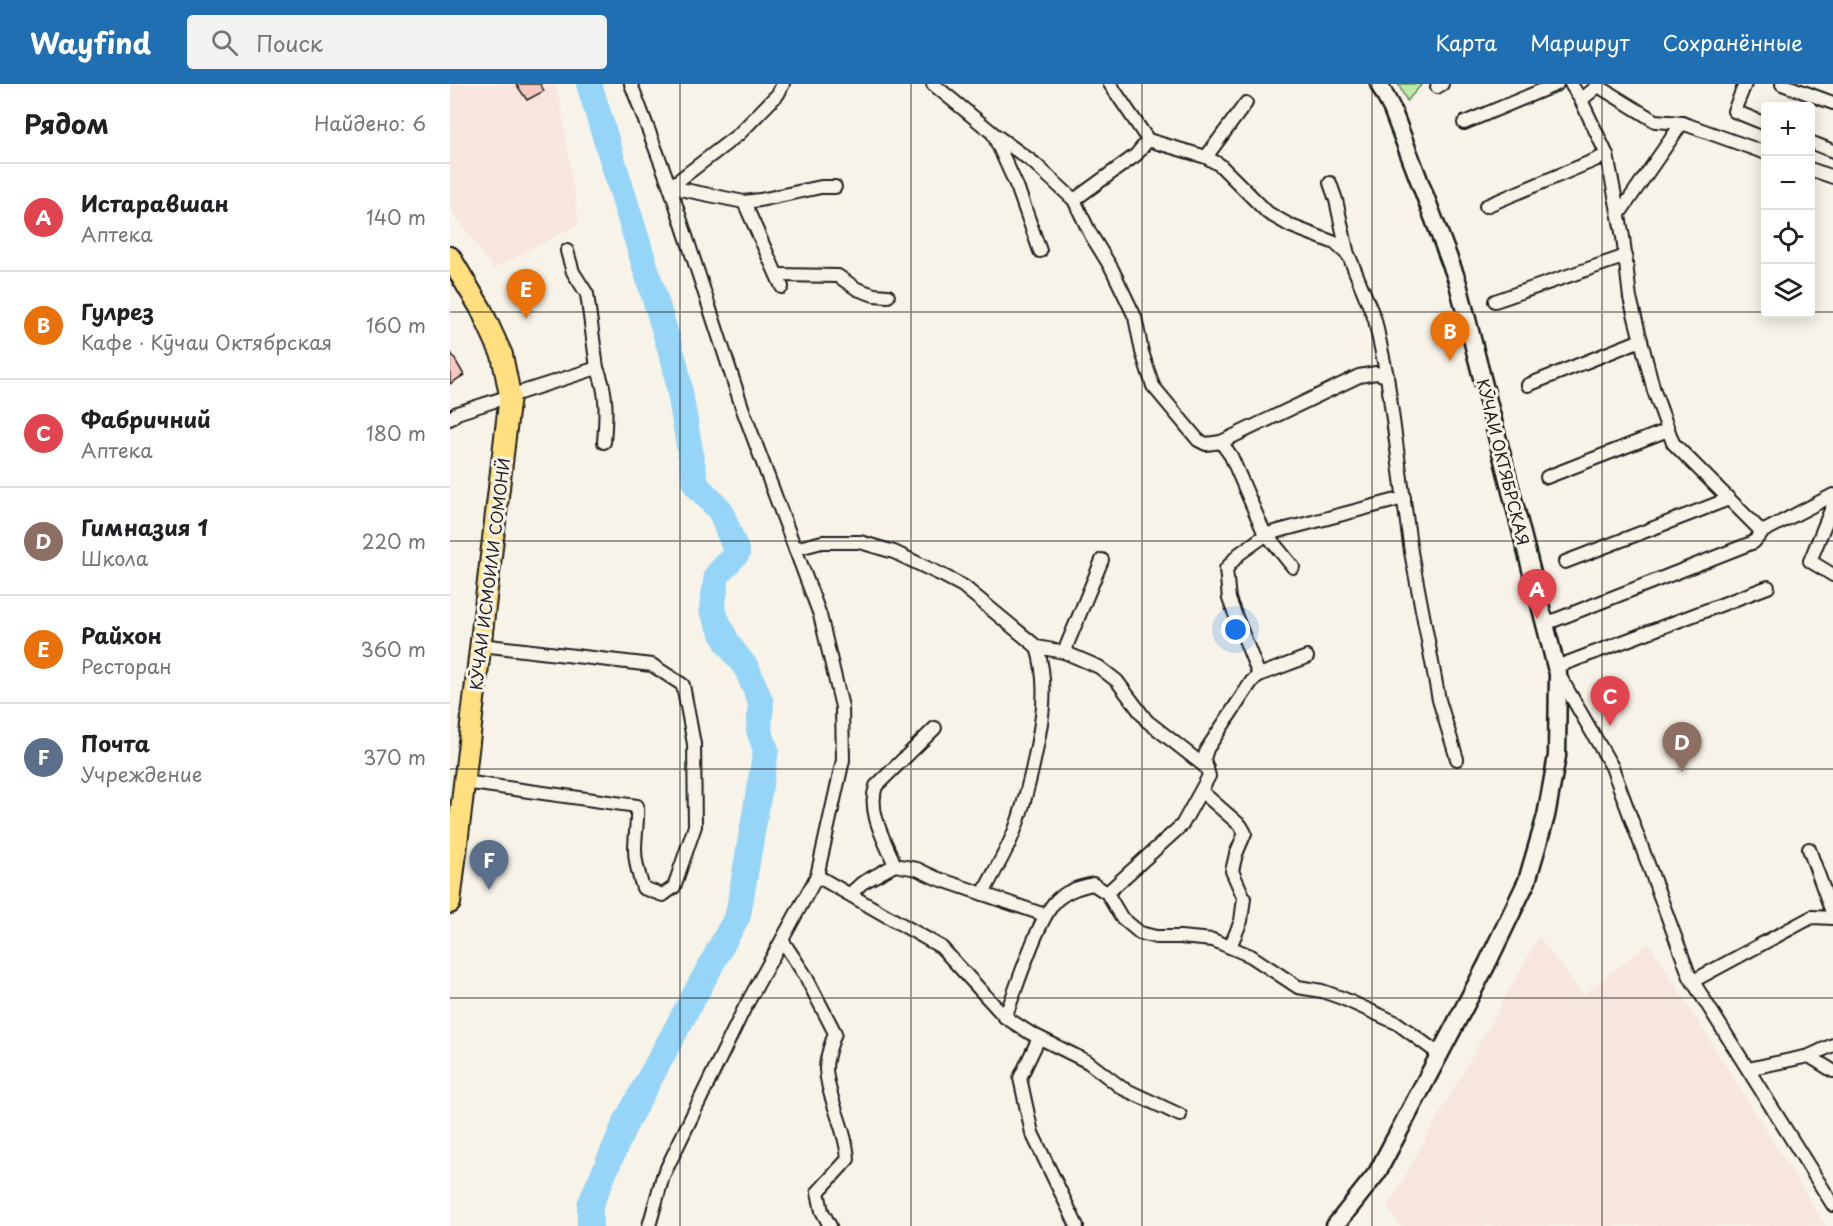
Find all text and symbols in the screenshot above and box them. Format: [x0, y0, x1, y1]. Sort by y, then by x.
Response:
search box [187, 15, 607, 69]
text: Wayfind [30, 21, 151, 64]
icon: search [208, 26, 241, 59]
text: Поиск [256, 26, 323, 59]
text: Карта [1436, 26, 1497, 58]
text: Маршрут [1530, 26, 1630, 58]
text: Сохранённые [1663, 26, 1803, 58]
map controls [1761, 102, 1815, 318]
button: + [1761, 102, 1815, 156]
text: Рядом [24, 104, 109, 143]
text: Найдено: 6 [314, 108, 426, 138]
button: − [1761, 156, 1815, 210]
text: Истаравшан [81, 186, 229, 219]
text: A [36, 202, 51, 232]
text: 140 m [366, 202, 426, 232]
button: locate [1761, 210, 1815, 264]
text: Аптека [81, 219, 153, 249]
button: layers [1761, 264, 1815, 318]
pin: E [506, 270, 546, 319]
text: Гулрез [81, 294, 154, 327]
text: B [37, 310, 50, 340]
text: 160 m [366, 310, 426, 340]
pin: B [1430, 312, 1470, 361]
text: Кафе · Кӯчаи Октябрская [81, 327, 332, 357]
street label: КӮЧАИ ОКТЯБРСКАЯ [1472, 376, 1536, 547]
text: Фабричний [81, 402, 211, 435]
text: C [36, 418, 51, 448]
text: 180 m [366, 418, 426, 448]
text: Аптека [81, 435, 153, 465]
street label: КӮЧАИ ИСМОИЛИ СОМОНӢ [463, 456, 515, 691]
text: Гимназия 1 [81, 510, 208, 543]
text: D [36, 526, 51, 556]
text: 220 m [362, 526, 426, 556]
text: Школа [81, 543, 148, 573]
pin: A [1518, 570, 1556, 619]
your location [1221, 615, 1250, 644]
text: Райхон [81, 618, 162, 651]
text: E [37, 634, 50, 664]
text: 360 m [360, 634, 426, 664]
text: Ресторан [81, 651, 172, 681]
pin: C [1590, 676, 1630, 726]
pin: D [1662, 722, 1702, 772]
text: Почта [81, 726, 150, 759]
text: F [38, 742, 49, 772]
text: 370 m [363, 742, 426, 772]
text: Учреждение [81, 759, 202, 789]
pin: F [470, 840, 508, 890]

